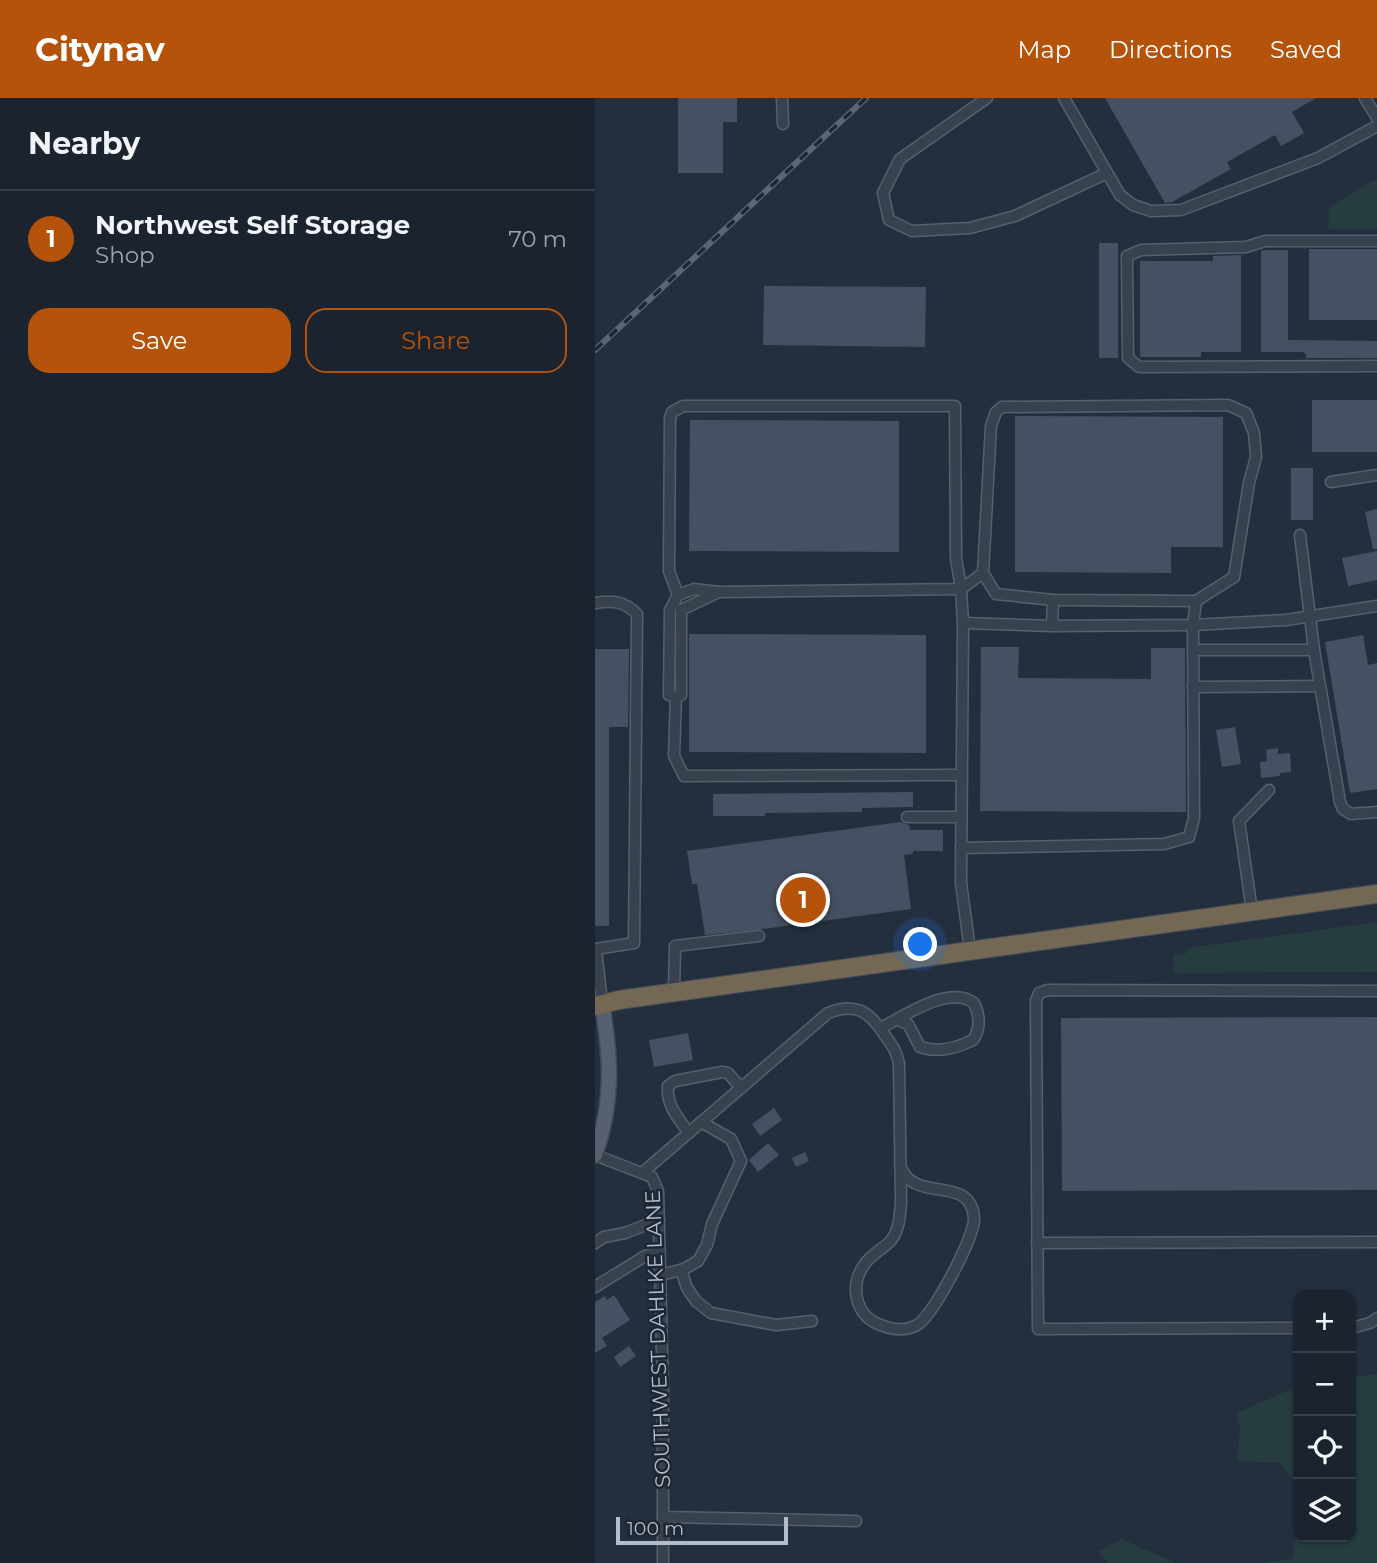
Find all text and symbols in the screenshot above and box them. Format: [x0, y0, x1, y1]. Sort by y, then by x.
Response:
text: Citynav [35, 29, 165, 69]
text: Map [1018, 35, 1071, 64]
text: Directions [1109, 35, 1232, 64]
text: Saved [1270, 35, 1342, 64]
text: Nearby [28, 125, 140, 162]
text: Northwest Self Storage [95, 209, 410, 241]
text: 1 [46, 225, 56, 253]
text: 70 m [508, 225, 567, 253]
text: Shop [95, 241, 155, 269]
button: Save [28, 308, 291, 373]
button: Share [305, 308, 567, 373]
pin: 1 [780, 874, 826, 926]
your location [903, 927, 937, 961]
street label: SOUTHWEST DAHLKE LANE [640, 1190, 675, 1488]
map controls [1293, 1290, 1356, 1542]
button: + [1293, 1290, 1356, 1353]
button: − [1293, 1353, 1356, 1416]
button: locate [1293, 1416, 1356, 1479]
button: layers [1293, 1479, 1356, 1542]
scale bar [616, 1514, 787, 1546]
text: 100 m [627, 1517, 684, 1540]

